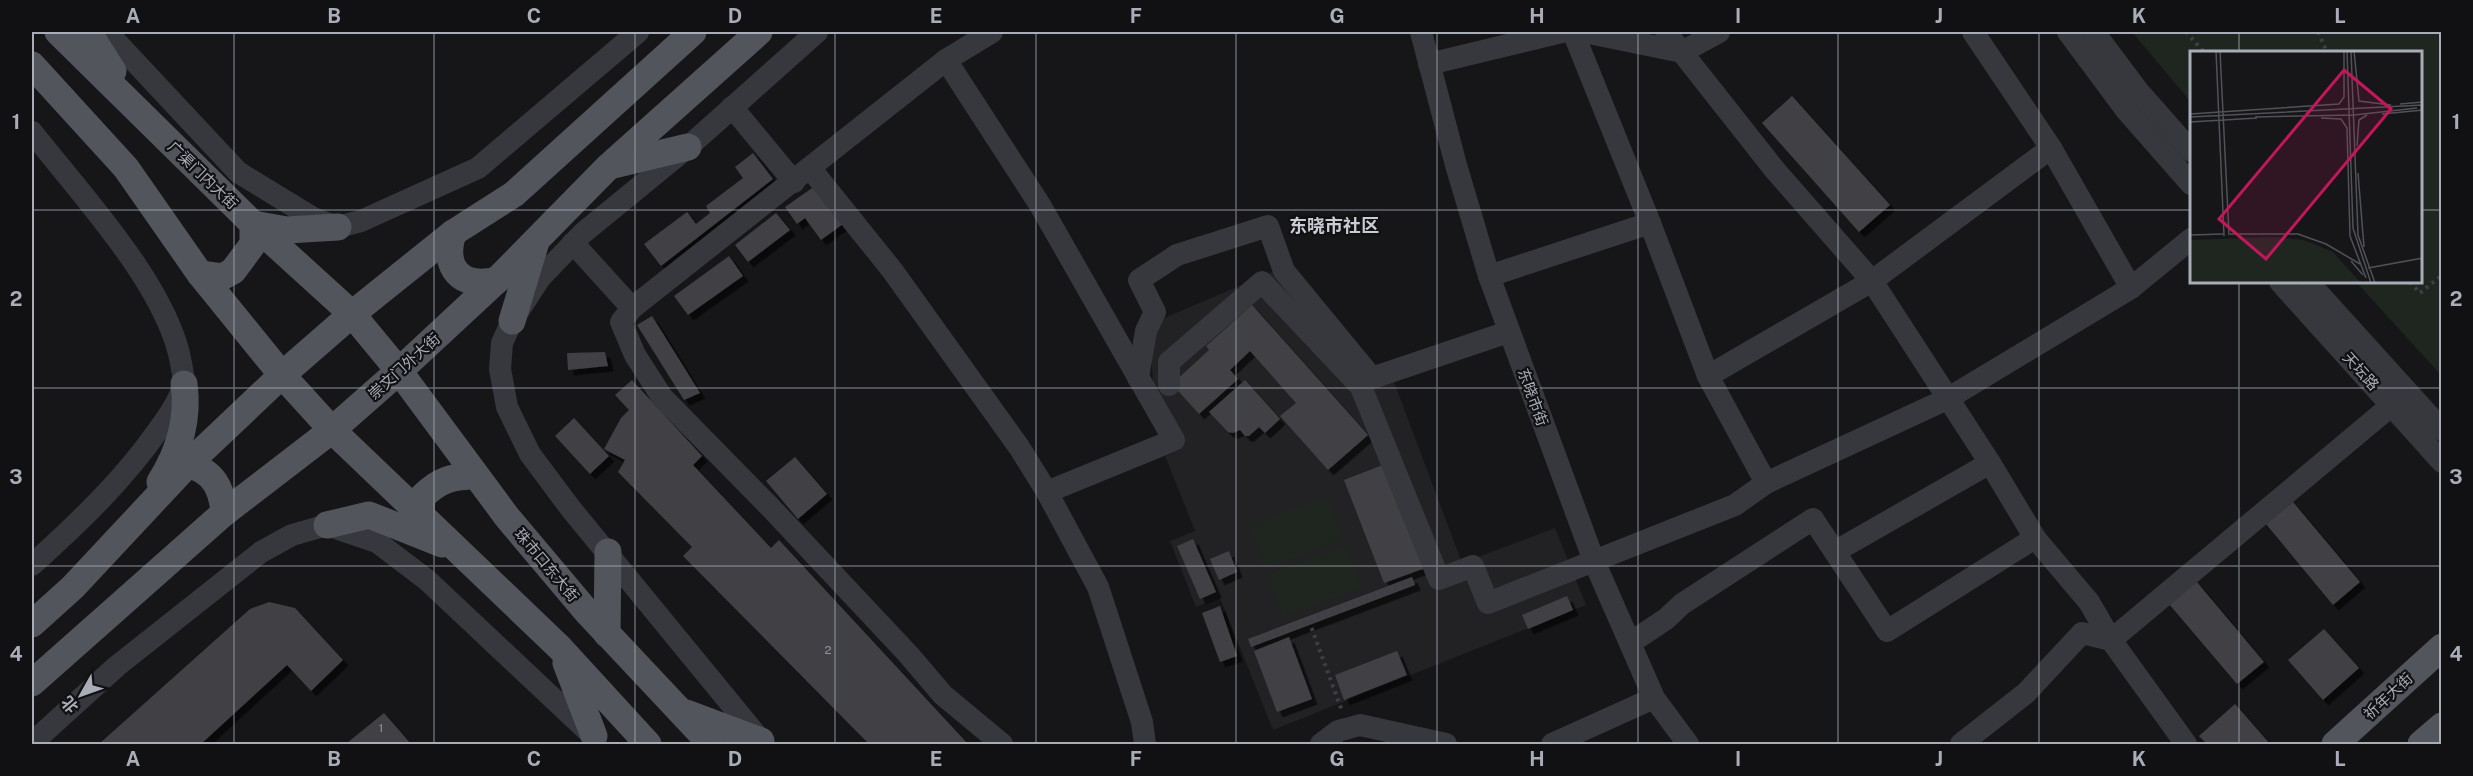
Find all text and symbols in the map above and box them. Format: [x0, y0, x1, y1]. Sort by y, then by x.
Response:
text: A [126, 4, 140, 28]
text: B [327, 4, 341, 28]
text: C [527, 4, 541, 28]
text: D [728, 4, 742, 28]
text: E [930, 4, 942, 28]
text: F [1130, 4, 1142, 28]
text: G [1329, 4, 1345, 28]
text: H [1529, 4, 1545, 28]
text: I [1735, 4, 1741, 28]
text: J [1935, 4, 1943, 28]
text: K [2132, 4, 2146, 28]
text: L [2334, 4, 2346, 28]
inset map [2190, 51, 2422, 284]
text: 1 [12, 110, 20, 134]
text: 1 [2452, 110, 2460, 134]
street label: 广渠门内大街 [165, 138, 241, 212]
district label: 东晓市社区 [1289, 215, 1379, 236]
text: 2 [10, 287, 22, 311]
text: 2 [2450, 287, 2462, 311]
street label: 崇文门外大街 [365, 330, 443, 402]
street label: 天坛路 [2340, 349, 2382, 393]
street label: 东晓市街 [1515, 366, 1551, 428]
text: 3 [9, 465, 23, 489]
text: 3 [2449, 465, 2463, 489]
street label: 珠市口东大街 [512, 525, 582, 605]
text: 4 [9, 642, 23, 666]
text: 4 [2449, 642, 2463, 666]
house number: 2 [824, 643, 832, 657]
north arrow [51, 665, 111, 725]
street label: 祈年大街 [2360, 669, 2416, 723]
text: 北 [57, 692, 82, 717]
house number: 1 [379, 721, 383, 735]
text: A [126, 747, 140, 771]
text: B [327, 747, 341, 771]
text: C [527, 747, 541, 771]
text: D [728, 747, 742, 771]
text: E [930, 747, 942, 771]
text: F [1130, 747, 1142, 771]
text: G [1329, 747, 1345, 771]
text: H [1529, 747, 1545, 771]
text: I [1735, 747, 1741, 771]
text: J [1935, 747, 1943, 771]
text: K [2132, 747, 2146, 771]
text: L [2334, 747, 2346, 771]

